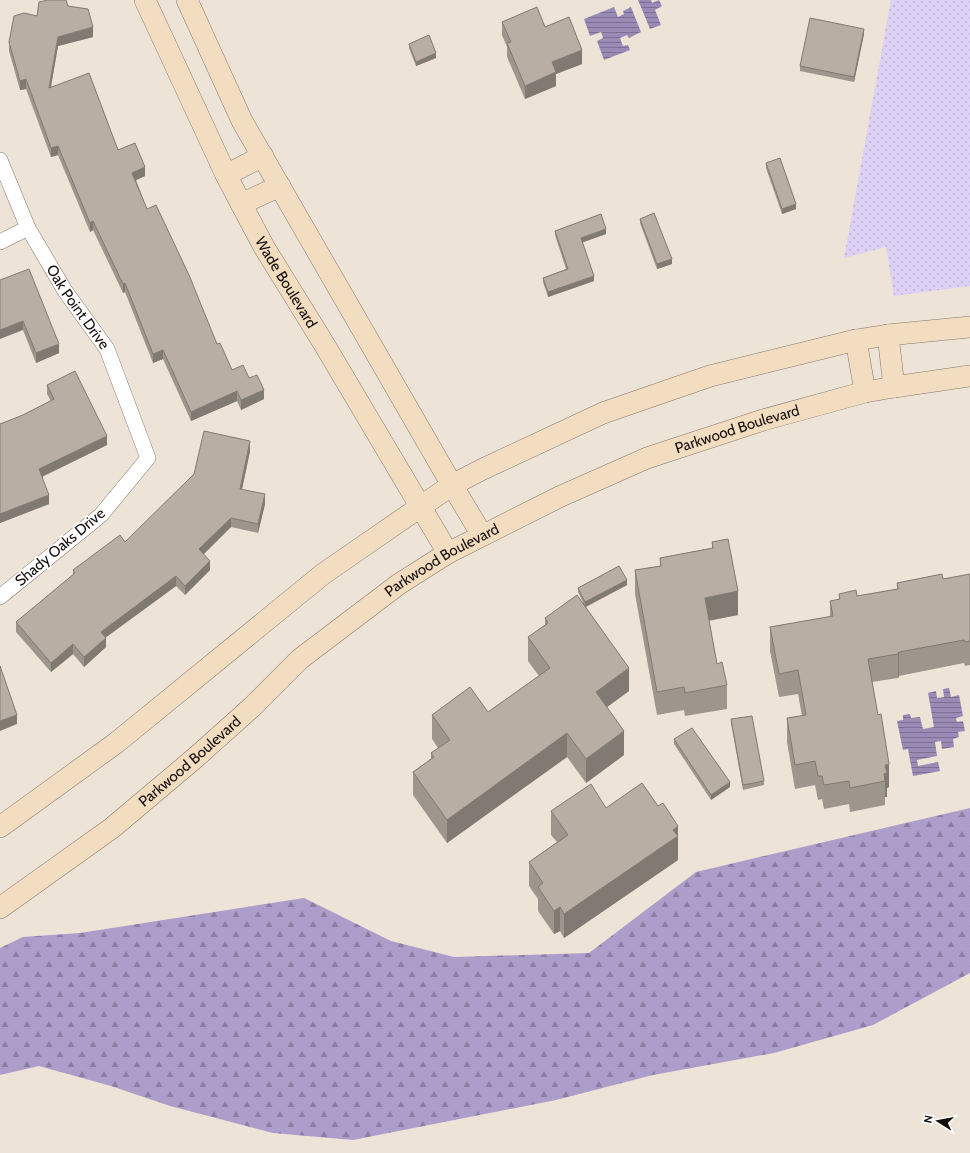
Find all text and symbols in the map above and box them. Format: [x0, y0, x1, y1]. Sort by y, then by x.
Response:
street label: Wade Boulevard [251, 234, 321, 331]
street label: Oak Point Drive [43, 261, 113, 353]
street label: Parkwood Boulevard [673, 401, 801, 457]
street label: Shady Oaks Drive [11, 504, 109, 590]
street label: Parkwood Boulevard [381, 520, 502, 601]
street label: Parkwood Boulevard [135, 712, 245, 811]
north arrow [918, 1101, 958, 1141]
text: N [921, 1114, 936, 1124]

